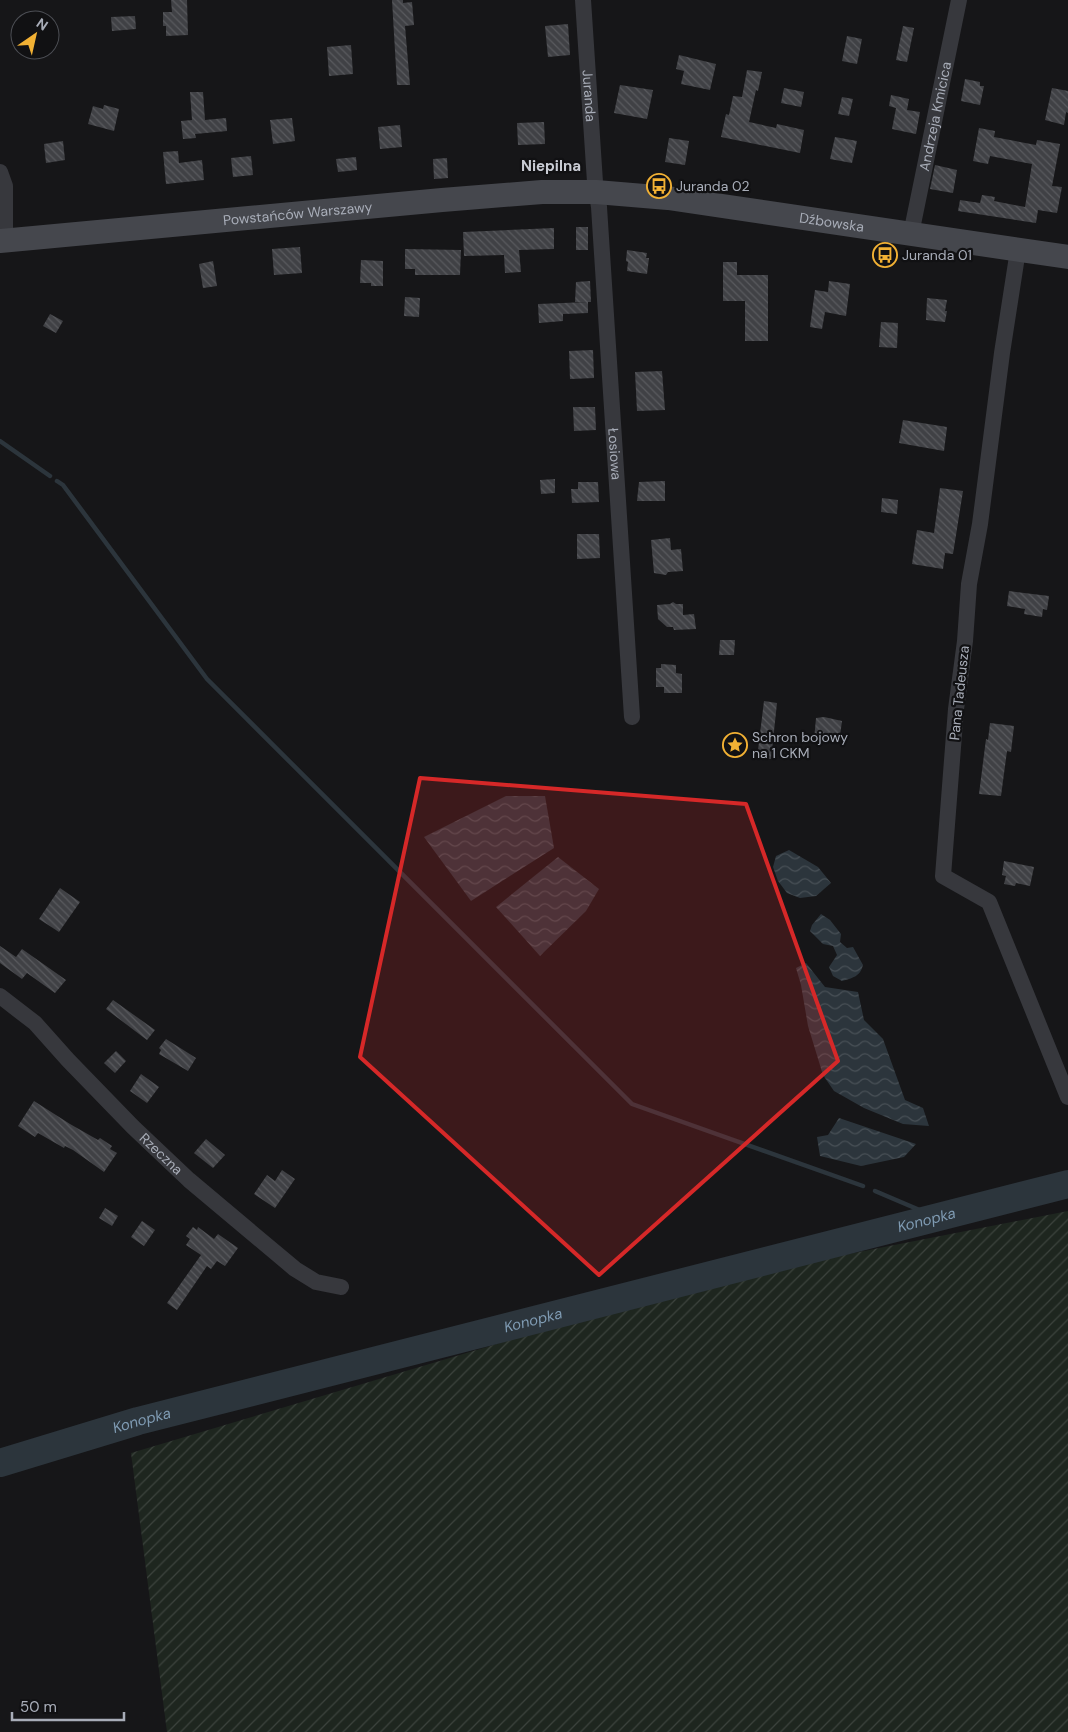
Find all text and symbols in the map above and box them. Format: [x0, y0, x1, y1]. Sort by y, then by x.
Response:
north arrow [10, 10, 60, 60]
text: N [33, 14, 52, 35]
street label: Andrzeja Kmicica [915, 60, 955, 173]
street label: Juranda [579, 69, 600, 122]
district label: Niepilna [521, 156, 581, 176]
bus stop icon: Juranda 02 [646, 173, 672, 199]
place label: Juranda 02 [676, 177, 750, 195]
street label: Powstańców Warszawy [222, 197, 373, 229]
street label: Dźbowska [798, 208, 865, 236]
bus stop icon: Juranda 01 [872, 242, 898, 268]
place label: Juranda 01 [902, 246, 972, 264]
street label: Łosiowa [604, 427, 626, 480]
street label: Pana Tadeusza [945, 645, 973, 741]
place label: Schron bojowy na 1 CKM [752, 728, 848, 762]
place icon: Schron bojowy na 1 CKM [722, 732, 748, 758]
street label: Rzeczna [136, 1129, 187, 1178]
water label: Konopka [895, 1203, 958, 1237]
water label: Konopka [502, 1303, 564, 1337]
water label: Konopka [110, 1403, 173, 1438]
scale bar [12, 1690, 125, 1722]
text: 50 m [20, 1697, 57, 1717]

